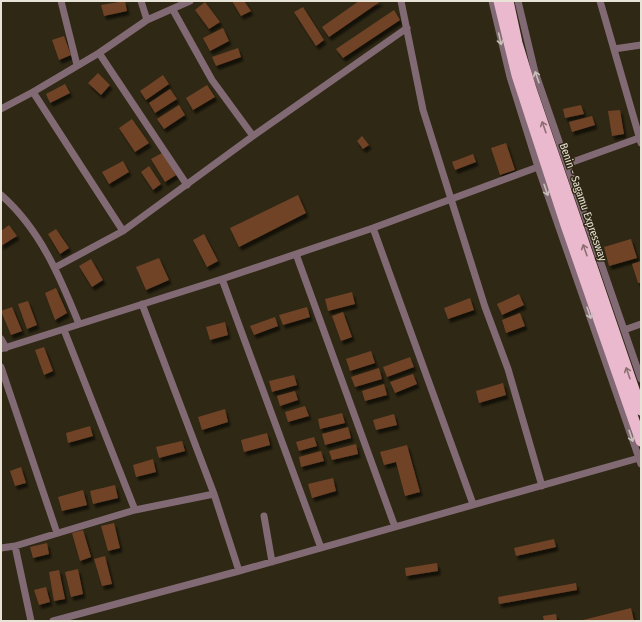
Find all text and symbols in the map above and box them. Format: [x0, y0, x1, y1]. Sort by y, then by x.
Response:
one-way arrow [497, 32, 505, 45]
one-way arrow [533, 71, 540, 84]
one-way arrow [539, 122, 547, 134]
street label: Benin - Sagamu Expressway [557, 141, 609, 263]
one-way arrow [542, 184, 550, 196]
one-way arrow [581, 245, 589, 257]
one-way arrow [586, 306, 593, 319]
one-way arrow [624, 367, 631, 380]
one-way arrow [628, 430, 636, 442]

